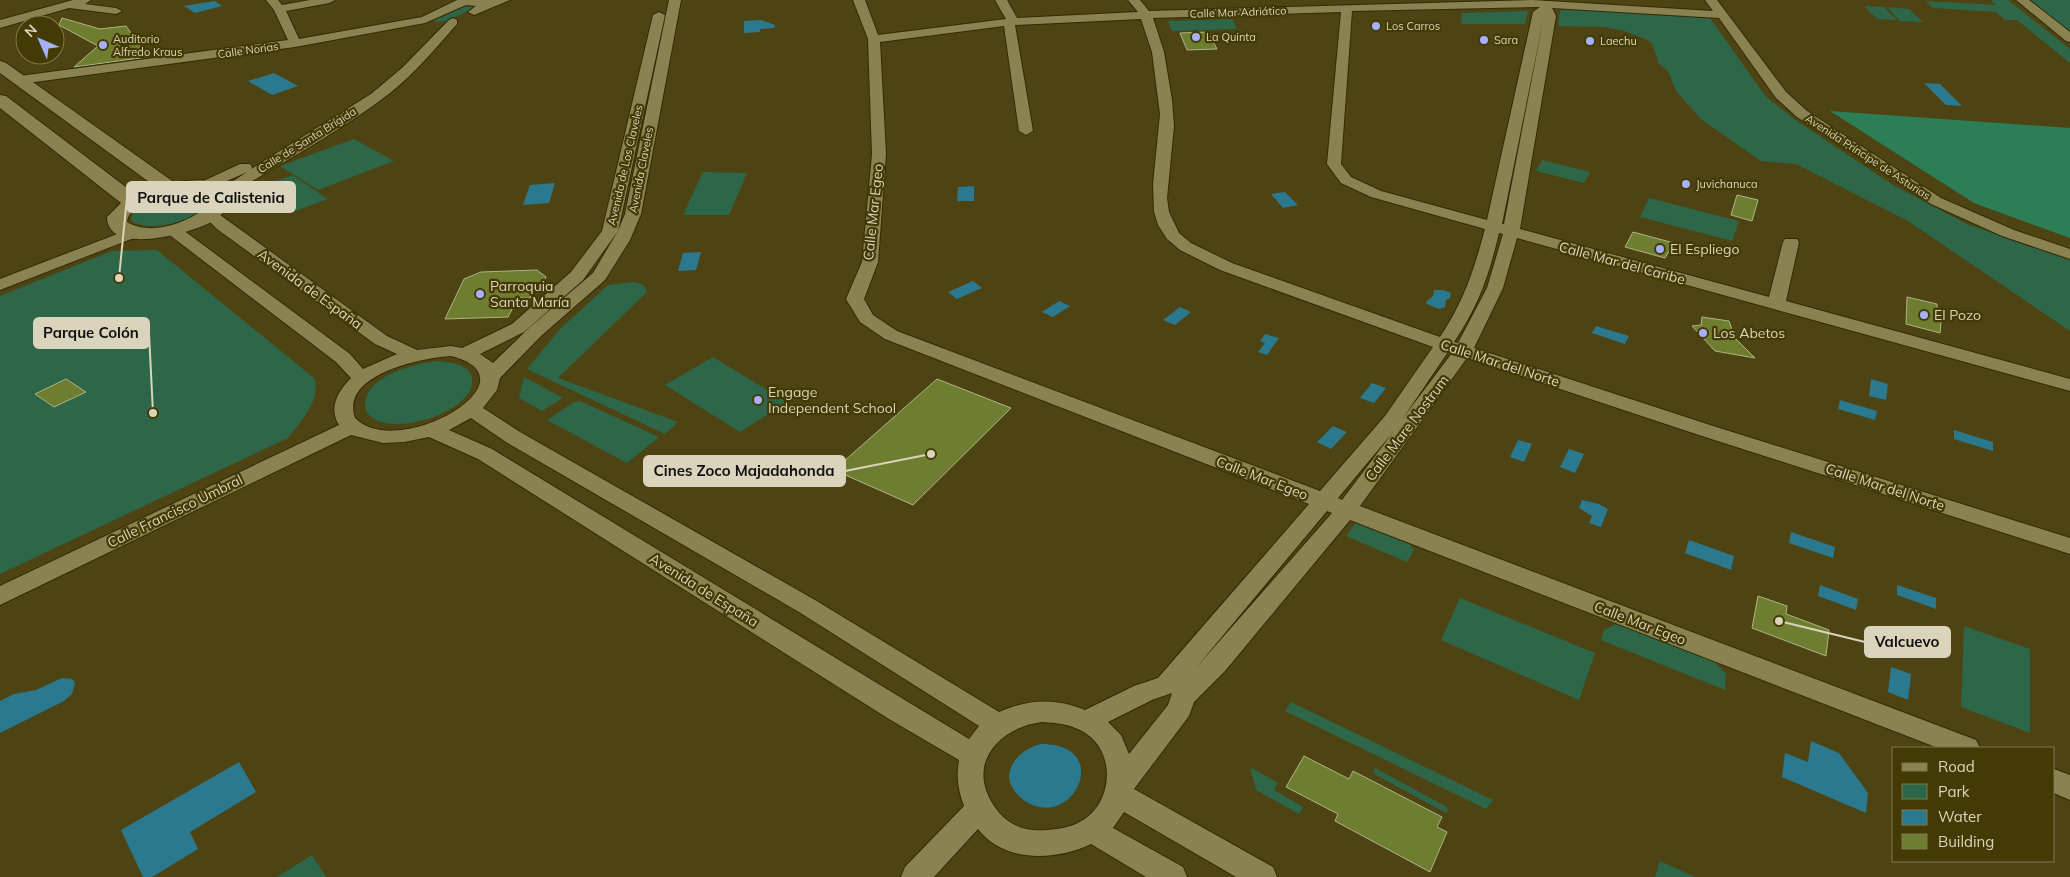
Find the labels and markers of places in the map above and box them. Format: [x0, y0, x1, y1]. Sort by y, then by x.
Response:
place label: Los Carros [1386, 19, 1440, 33]
marker: Los Carros [1370, 20, 1382, 32]
place label: La Quinta [1206, 30, 1256, 44]
marker: La Quinta [1190, 31, 1202, 43]
place label: Auditorio Alfredo Kraus [113, 32, 182, 59]
place label: Sara [1494, 33, 1518, 47]
marker: Sara [1478, 34, 1490, 46]
place label: Laechu [1600, 34, 1637, 48]
marker: Laechu [1584, 35, 1596, 47]
marker: Auditorio Alfredo Kraus [97, 39, 109, 51]
place label: Juvichanuca [1696, 177, 1758, 191]
marker: Juvichanuca [1680, 178, 1692, 190]
callout: Parque de Calistenia [127, 182, 295, 212]
place label: El Espliego [1670, 240, 1739, 258]
marker: El Espliego [1654, 243, 1666, 255]
place label: Parroquia Santa María [490, 277, 570, 311]
marker: Parroquia Santa María [474, 288, 486, 300]
place label: El Pozo [1934, 306, 1981, 324]
marker: El Pozo [1918, 309, 1930, 321]
callout: Parque Colón [34, 318, 149, 348]
place label: Los Abetos [1713, 324, 1785, 342]
marker: Los Abetos [1697, 327, 1709, 339]
place label: Engage Independent School [768, 383, 896, 417]
marker: Engage Independent School [752, 394, 764, 406]
callout: Cines Zoco Majadahonda [644, 456, 845, 486]
callout: Valcuevo [1865, 627, 1950, 657]

